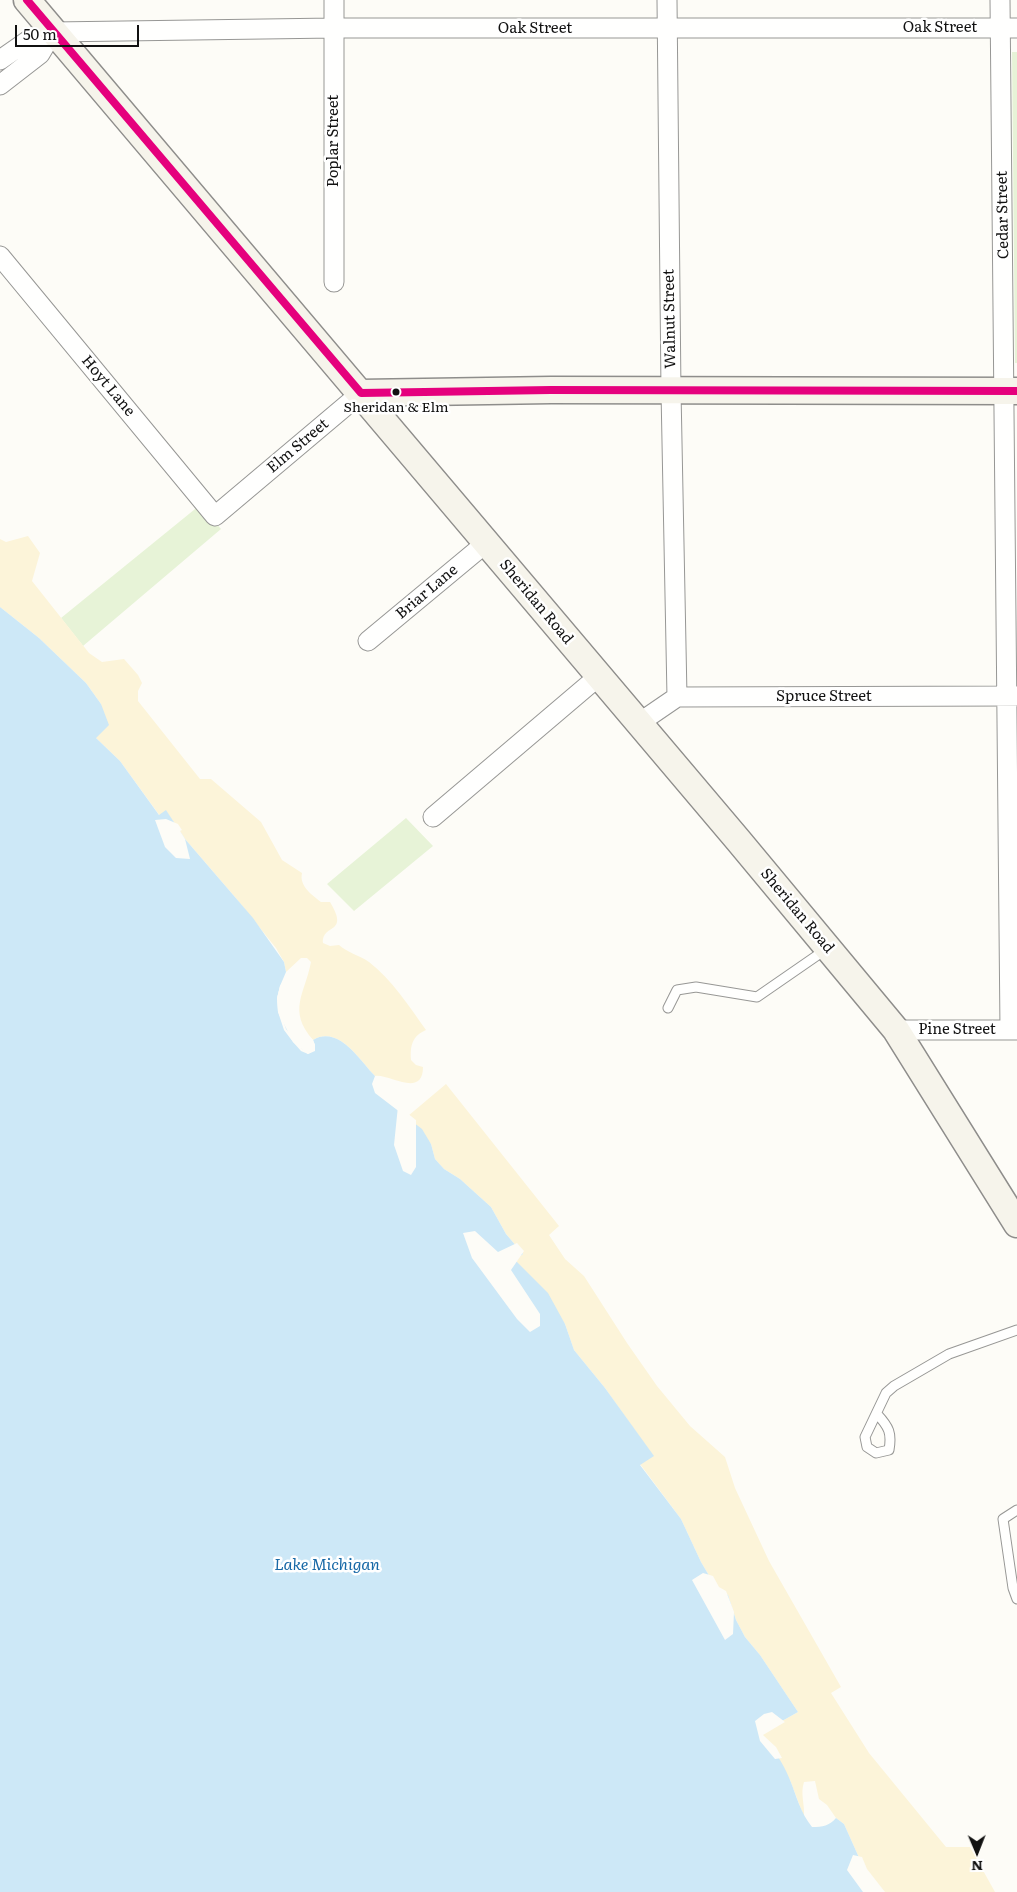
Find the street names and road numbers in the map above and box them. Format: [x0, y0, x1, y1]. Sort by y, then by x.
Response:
street label: Oak Street [903, 19, 977, 37]
street label: Oak Street [498, 20, 572, 38]
street label: Poplar Street [325, 95, 343, 187]
street label: Cedar Street [993, 171, 1013, 259]
street label: Walnut Street [660, 269, 680, 369]
street label: Hoyt Lane [77, 352, 139, 420]
street label: Elm Street [264, 415, 332, 477]
street label: Sheridan Road [495, 556, 577, 648]
street label: Briar Lane [392, 561, 462, 623]
street label: Spruce Street [776, 688, 872, 706]
street label: Sheridan Road [756, 865, 838, 957]
street label: Pine Street [918, 1021, 996, 1039]

